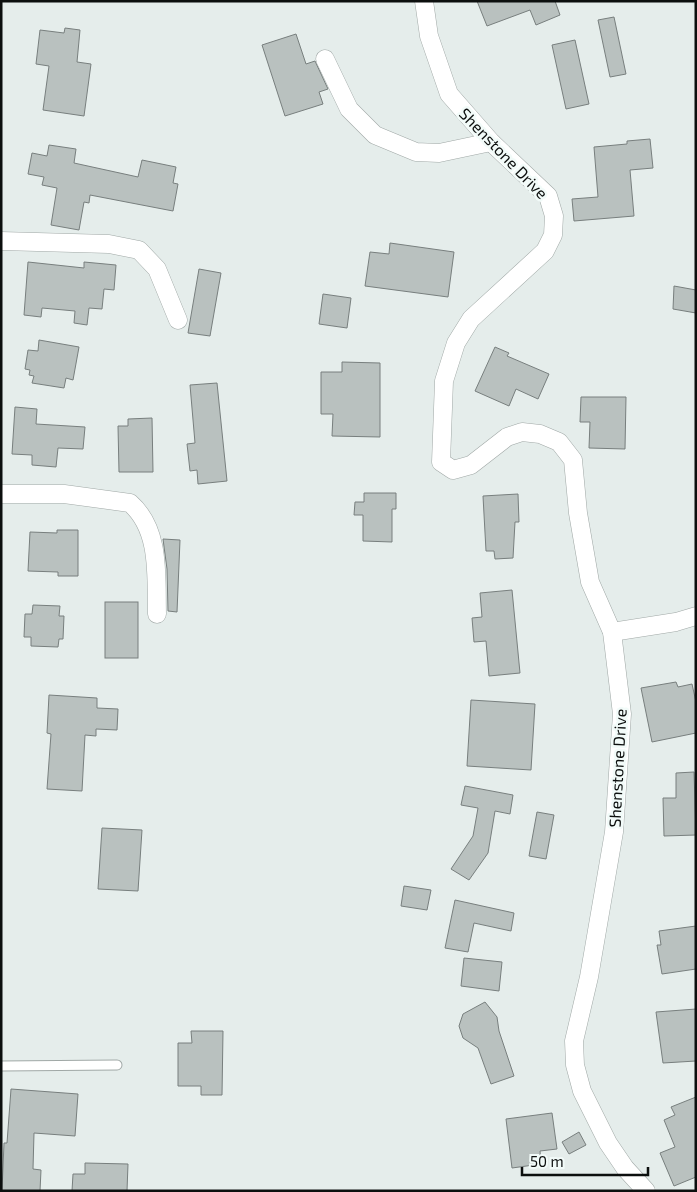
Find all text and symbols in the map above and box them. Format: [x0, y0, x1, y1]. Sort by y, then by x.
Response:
street label: Shenstone Drive [456, 104, 552, 202]
street label: Shenstone Drive [604, 708, 630, 828]
scale bar [522, 1144, 648, 1176]
text: 50 m [530, 1152, 564, 1170]

